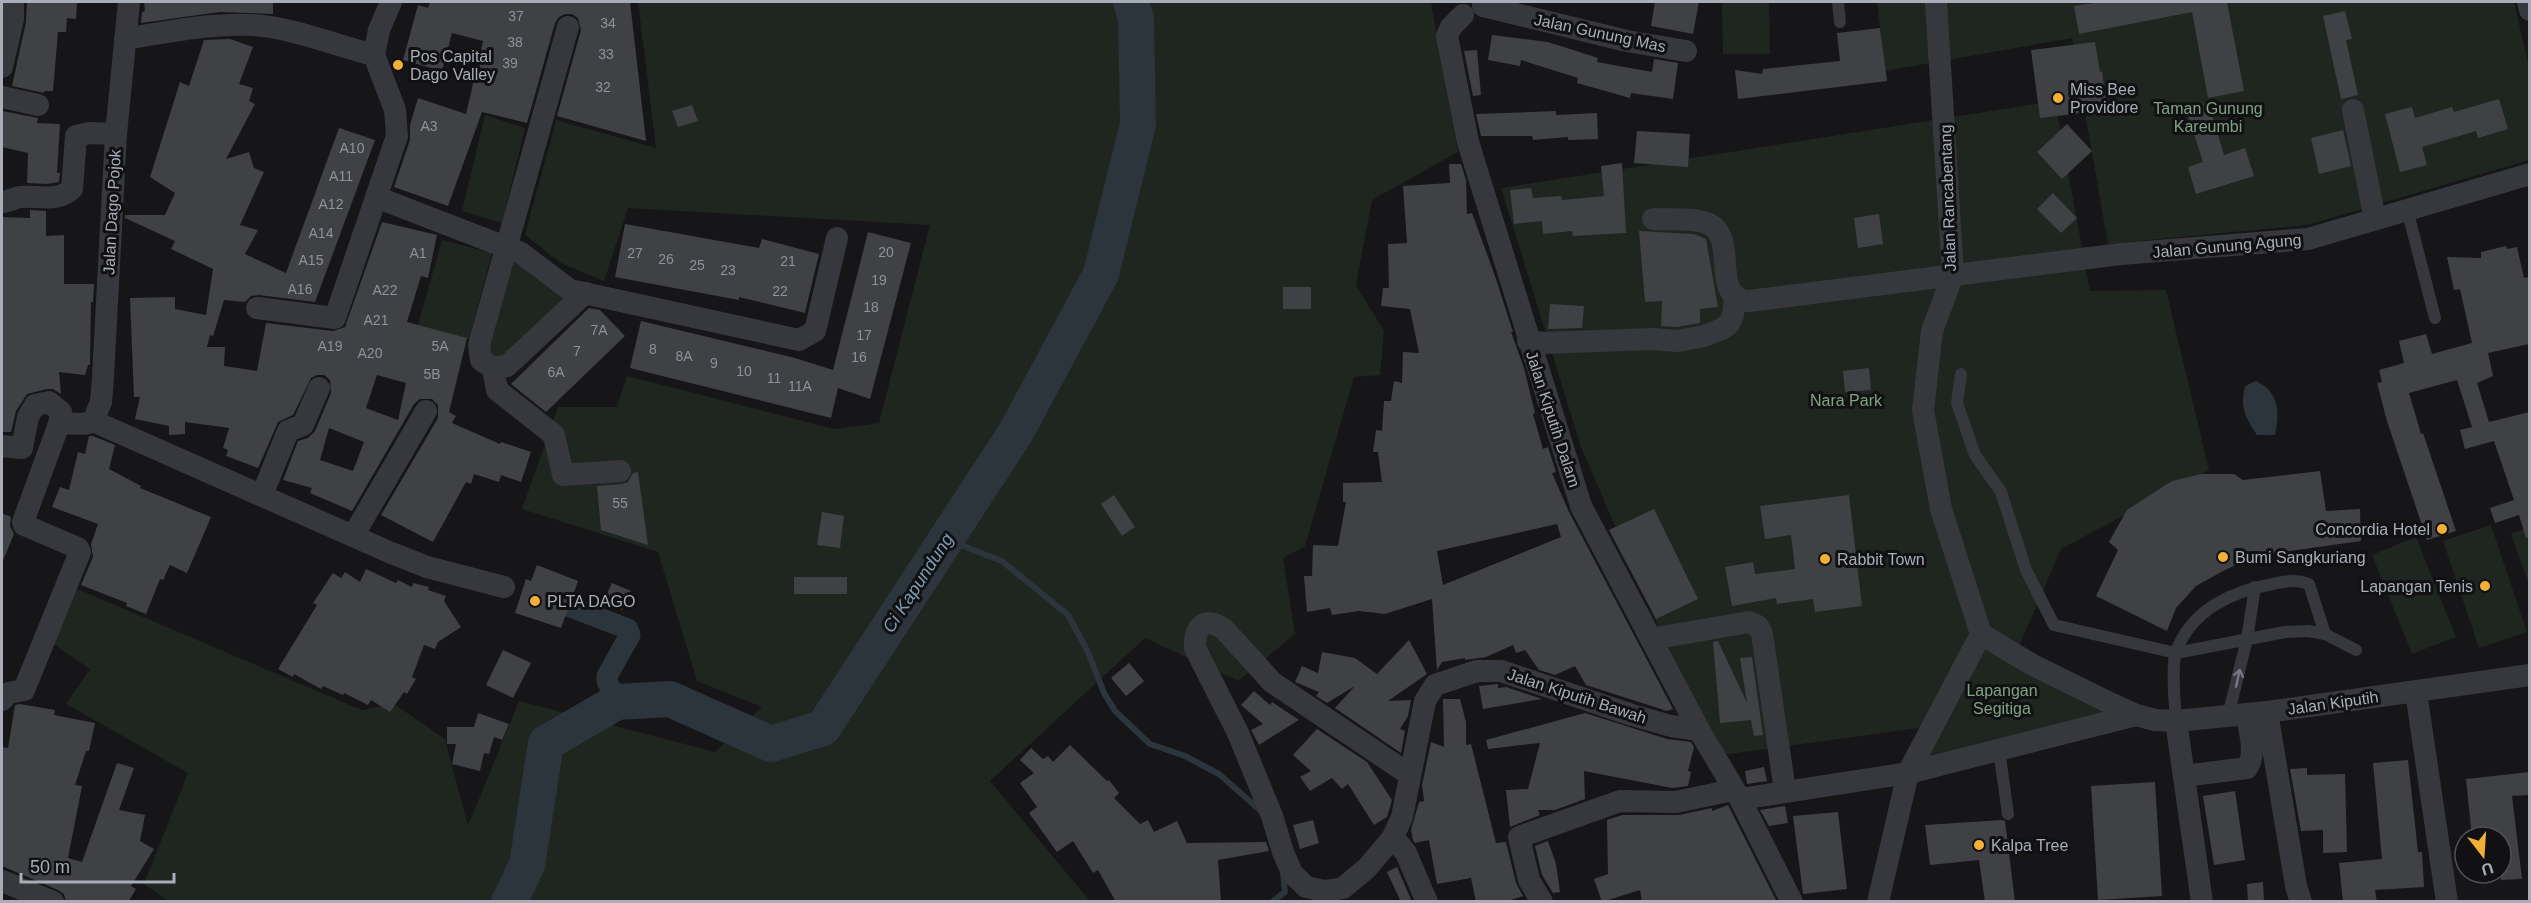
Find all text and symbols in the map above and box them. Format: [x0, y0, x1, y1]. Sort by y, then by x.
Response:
house number: 37 [508, 8, 524, 24]
street label: Jalan Gunung Mas [1533, 11, 1667, 55]
house number: 34 [600, 15, 616, 31]
house number: 38 [507, 34, 523, 50]
house number: 33 [598, 46, 614, 62]
place label: Pos Capital Dago Valley [410, 48, 495, 83]
house number: 39 [502, 55, 518, 71]
marker: Pos Capital Dago Valley [391, 58, 405, 72]
house number: 32 [595, 79, 611, 95]
place label: Miss Bee Providore [2070, 81, 2139, 116]
marker: Miss Bee Providore [2051, 91, 2065, 105]
park label: Taman Gunung Kareumbi [2153, 100, 2263, 135]
house number: A3 [420, 118, 438, 134]
street label: Jalan Rancabentang [1937, 124, 1959, 272]
house number: A10 [340, 140, 365, 156]
street label: Jalan Dago Pojok [100, 148, 124, 275]
house number: A11 [329, 168, 353, 184]
house number: A12 [319, 196, 344, 212]
house number: A14 [309, 225, 334, 241]
street label: Jalan Gunung Agung [2152, 231, 2302, 261]
house number: 20 [878, 244, 894, 260]
house number: A1 [409, 245, 427, 261]
house number: 27 [627, 245, 643, 261]
house number: 26 [658, 251, 674, 267]
house number: A15 [299, 252, 324, 268]
house number: 21 [780, 253, 796, 269]
house number: 25 [689, 257, 705, 273]
house number: 23 [720, 262, 736, 278]
house number: 19 [871, 272, 887, 288]
house number: A16 [288, 281, 313, 297]
house number: A22 [373, 282, 398, 298]
house number: 22 [772, 283, 788, 299]
house number: 18 [863, 299, 879, 315]
house number: A21 [364, 312, 389, 328]
house number: 7A [590, 322, 608, 338]
house number: 17 [856, 327, 872, 343]
house number: A19 [318, 338, 343, 354]
house number: 5A [431, 338, 449, 354]
house number: 8 [649, 341, 657, 357]
house number: 7 [573, 343, 581, 359]
house number: A20 [358, 345, 383, 361]
house number: 8A [675, 348, 693, 364]
house number: 16 [851, 349, 867, 365]
street label: Jalan Kiputih Dalam [1523, 349, 1583, 489]
house number: 9 [710, 355, 718, 371]
house number: 10 [736, 363, 752, 379]
house number: 6A [547, 364, 565, 380]
house number: 5B [423, 366, 441, 382]
house number: 11 [767, 370, 781, 386]
house number: 11A [788, 378, 813, 394]
park label: Nara Park [1810, 392, 1883, 409]
house number: 55 [612, 495, 628, 511]
place label: Concordia Hotel [2315, 521, 2430, 538]
marker: Concordia Hotel [2435, 522, 2449, 536]
water label: Ci Kapundung [879, 530, 957, 636]
place label: Bumi Sangkuriang [2235, 549, 2366, 566]
marker: Bumi Sangkuriang [2216, 550, 2230, 564]
place label: Rabbit Town [1837, 551, 1925, 568]
marker: Rabbit Town [1818, 552, 1832, 566]
place label: Lapangan Tenis [2360, 578, 2473, 595]
marker: Lapangan Tenis [2478, 579, 2492, 593]
place label: PLTA DAGO [547, 593, 635, 610]
marker: PLTA DAGO [528, 594, 542, 608]
street label: Jalan Kiputih Bawah [1505, 666, 1649, 726]
one-way arrow [2233, 669, 2245, 688]
park label: Lapangan Segitiga [1966, 682, 2038, 717]
street label: Jalan Kiputih [2286, 688, 2380, 718]
north arrow [2453, 825, 2513, 885]
place label: Kalpa Tree [1991, 837, 2068, 854]
marker: Kalpa Tree [1972, 838, 1986, 852]
scale bar [21, 846, 174, 884]
text: 50 m [30, 857, 70, 877]
text: U [2479, 859, 2495, 879]

